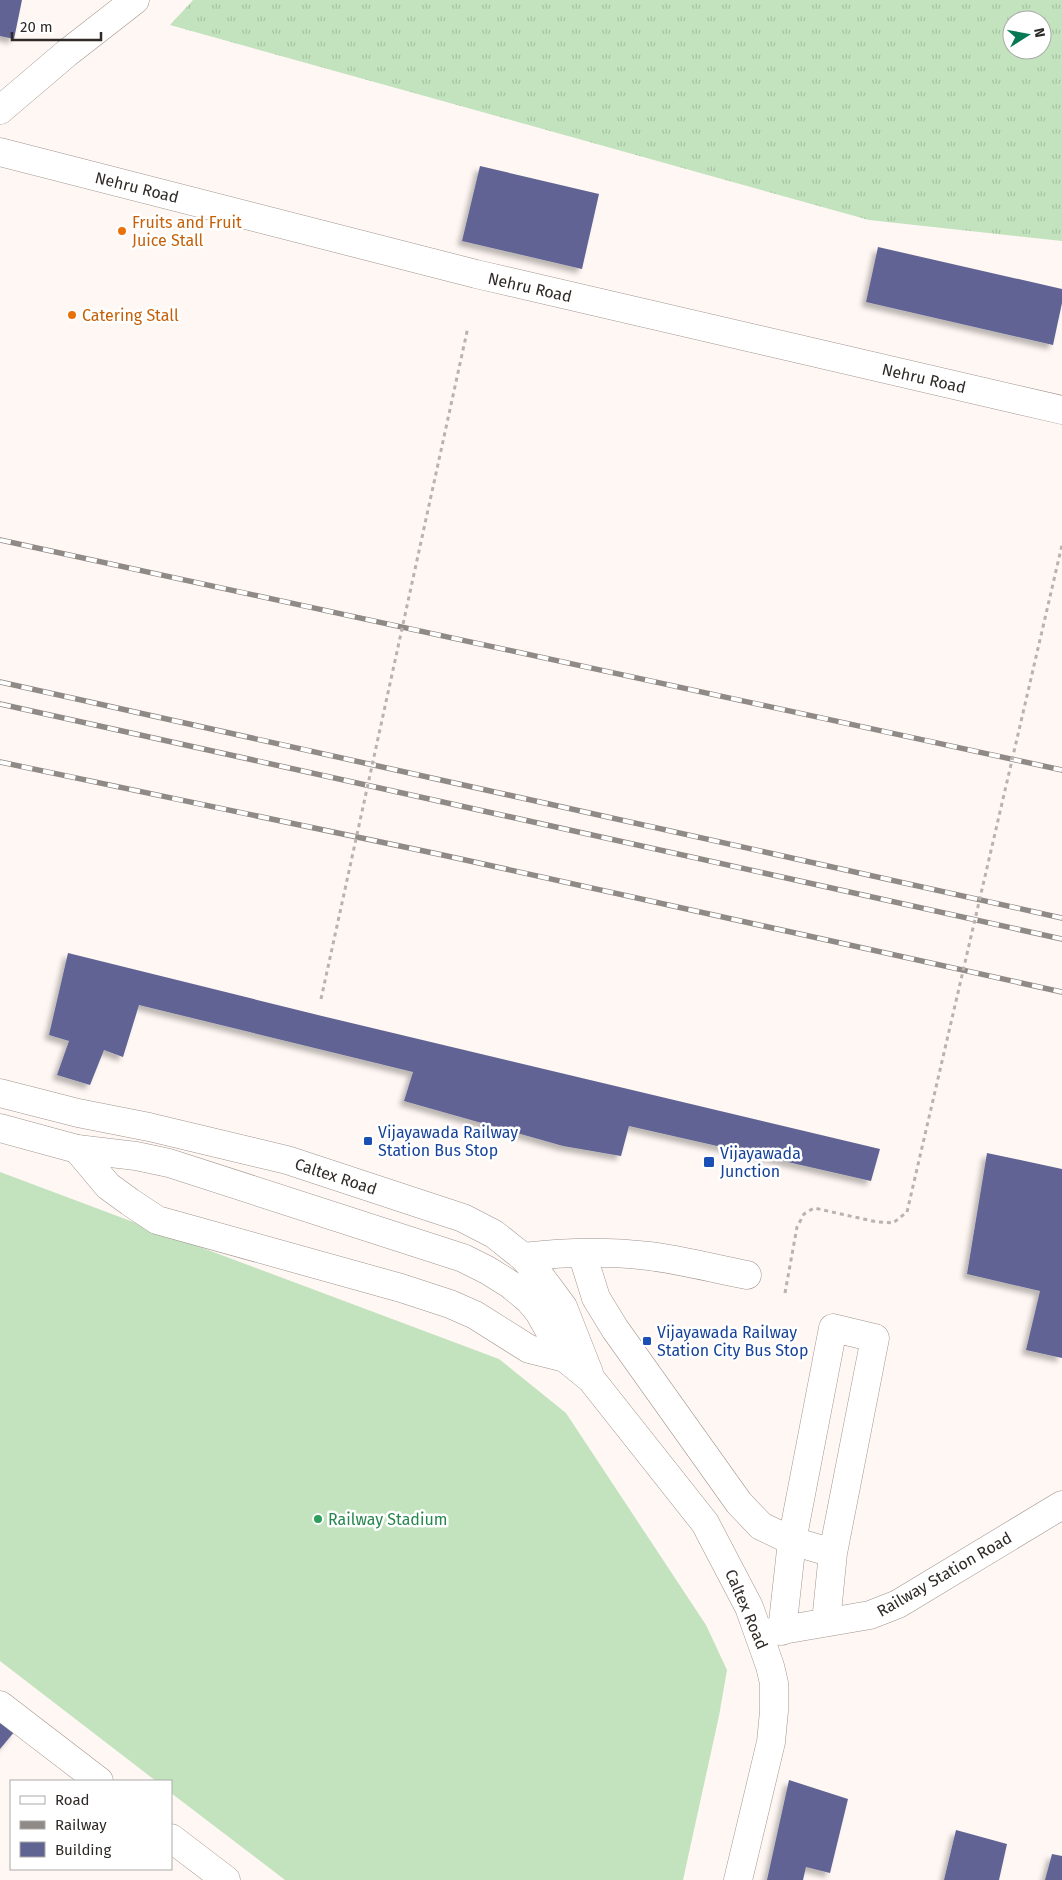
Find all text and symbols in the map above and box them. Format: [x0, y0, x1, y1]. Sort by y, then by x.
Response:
scale bar [12, 10, 101, 42]
north arrow [1002, 10, 1052, 60]
text: 20 m [20, 18, 53, 36]
text: N [1030, 26, 1049, 39]
street label: Nehru Road [93, 168, 181, 207]
place label: Fruits and Fruit Juice Stall [132, 213, 242, 250]
marker: Fruits and Fruit Juice Stall [116, 225, 128, 237]
street label: Nehru Road [486, 269, 574, 306]
place label: Catering Stall [82, 306, 179, 325]
marker: Catering Stall [66, 309, 78, 321]
street label: Nehru Road [880, 360, 968, 397]
place label: Vijayawada Railway Station Bus Stop [378, 1123, 518, 1160]
marker: Vijayawada Railway Station Bus Stop [362, 1135, 374, 1147]
place label: Vijayawada Junction [720, 1144, 801, 1181]
street label: Caltex Road [292, 1154, 379, 1199]
marker: Vijayawada Junction [702, 1155, 716, 1169]
place label: Vijayawada Railway Station City Bus Stop [657, 1323, 808, 1360]
marker: Vijayawada Railway Station City Bus Stop [641, 1335, 653, 1347]
place label: Railway Stadium [328, 1510, 447, 1529]
marker: Railway Stadium [312, 1513, 324, 1525]
street label: Railway Station Road [873, 1528, 1015, 1621]
street label: Caltex Road [721, 1566, 772, 1652]
legend [10, 1780, 172, 1870]
text: Road [55, 1791, 90, 1809]
text: Railway [55, 1816, 107, 1834]
text: Building [55, 1841, 111, 1859]

